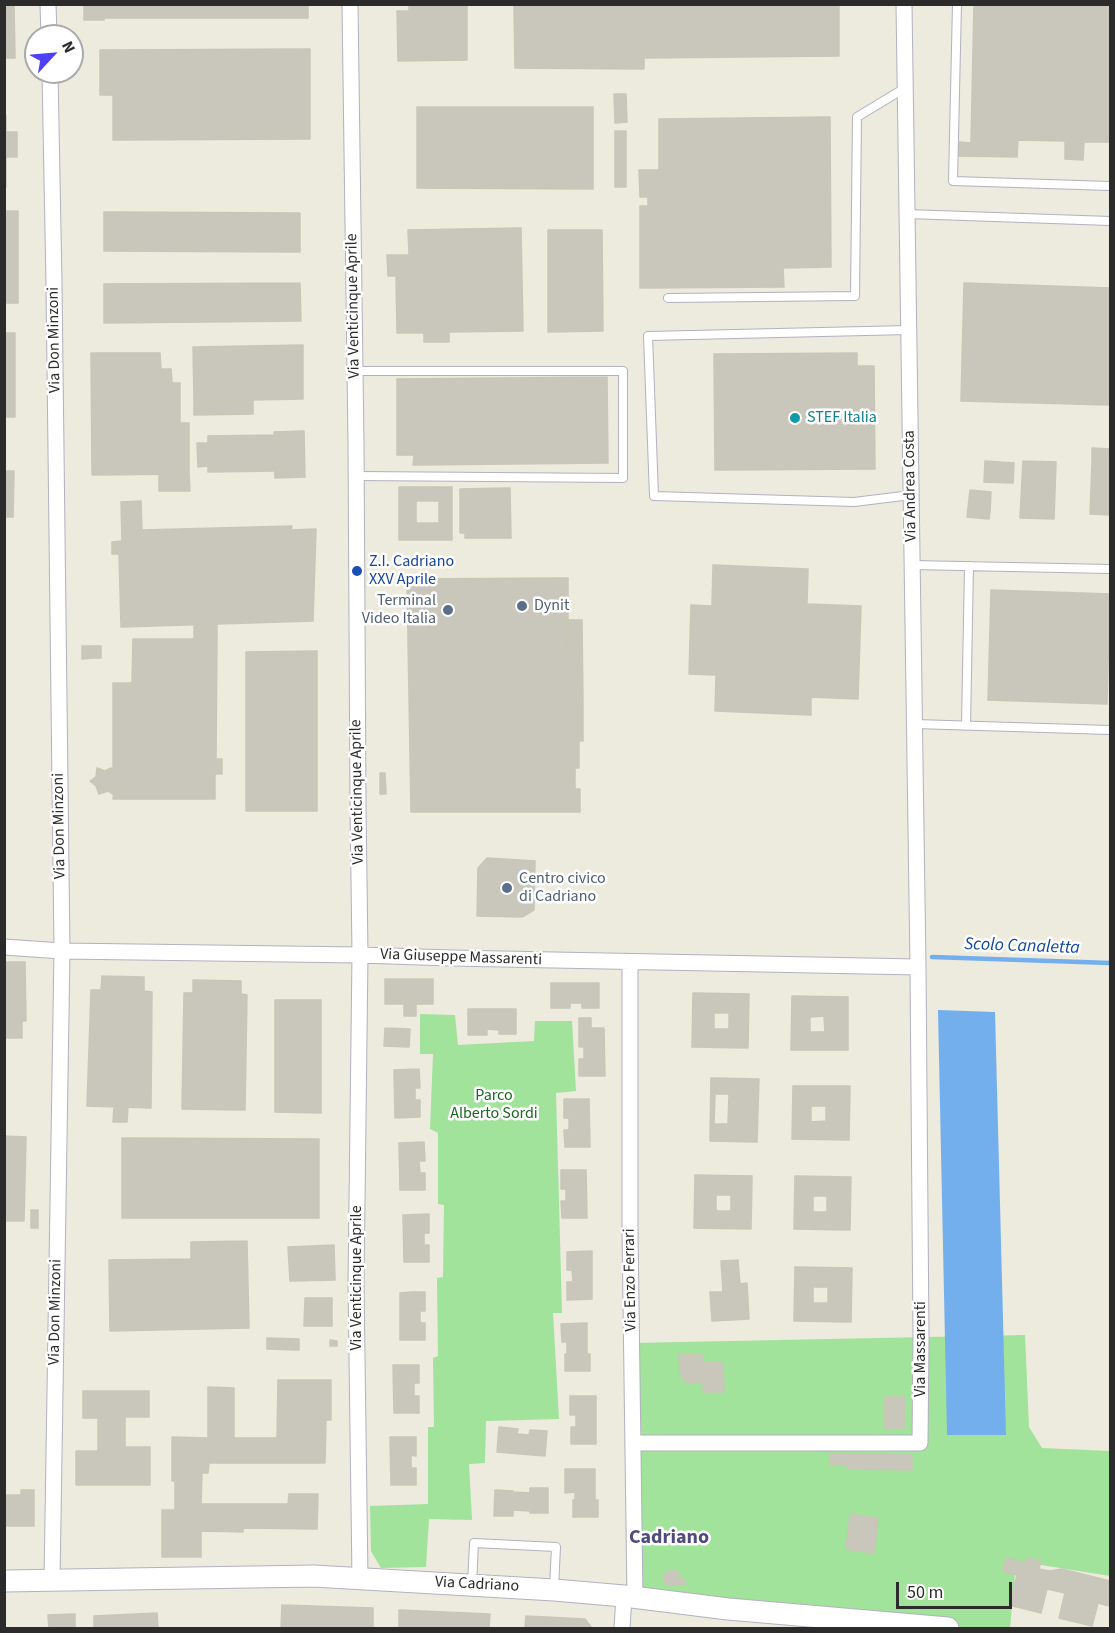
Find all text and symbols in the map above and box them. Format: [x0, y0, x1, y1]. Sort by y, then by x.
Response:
north arrow [24, 24, 84, 84]
text: N [56, 37, 81, 57]
street label: Via Venticinque Aprile [343, 233, 365, 379]
street label: Via Don Minzoni [44, 287, 66, 393]
place label: STEF Italia [807, 408, 877, 428]
marker: STEF Italia [788, 411, 802, 425]
street label: Via Andrea Costa [900, 430, 922, 542]
place label: Z.I. Cadriano XXV Aprile [369, 552, 454, 590]
marker: Z.I. Cadriano XXV Aprile [350, 564, 364, 578]
place label: Terminal Video Italia [362, 591, 436, 629]
place label: Dynit [534, 596, 569, 616]
marker: Dynit [515, 599, 529, 613]
marker: Terminal Video Italia [441, 603, 455, 617]
street label: Via Venticinque Aprile [347, 719, 369, 865]
street label: Via Don Minzoni [49, 773, 71, 879]
place label: Centro civico di Cadriano [519, 869, 606, 907]
marker: Centro civico di Cadriano [500, 881, 514, 895]
water label: Scolo Canaletta [964, 934, 1080, 960]
street label: Via Giuseppe Massarenti [380, 946, 542, 970]
park label: Parco Alberto Sordi [450, 1086, 538, 1124]
street label: Via Venticinque Aprile [347, 1205, 367, 1351]
street label: Via Enzo Ferrari [621, 1228, 641, 1332]
street label: Via Don Minzoni [45, 1259, 67, 1365]
street label: Via Massarenti [911, 1301, 931, 1397]
district label: Cadriano [629, 1527, 709, 1551]
scale bar [899, 1570, 1014, 1608]
street label: Via Cadriano [434, 1573, 520, 1597]
text: 50 m [907, 1580, 943, 1605]

